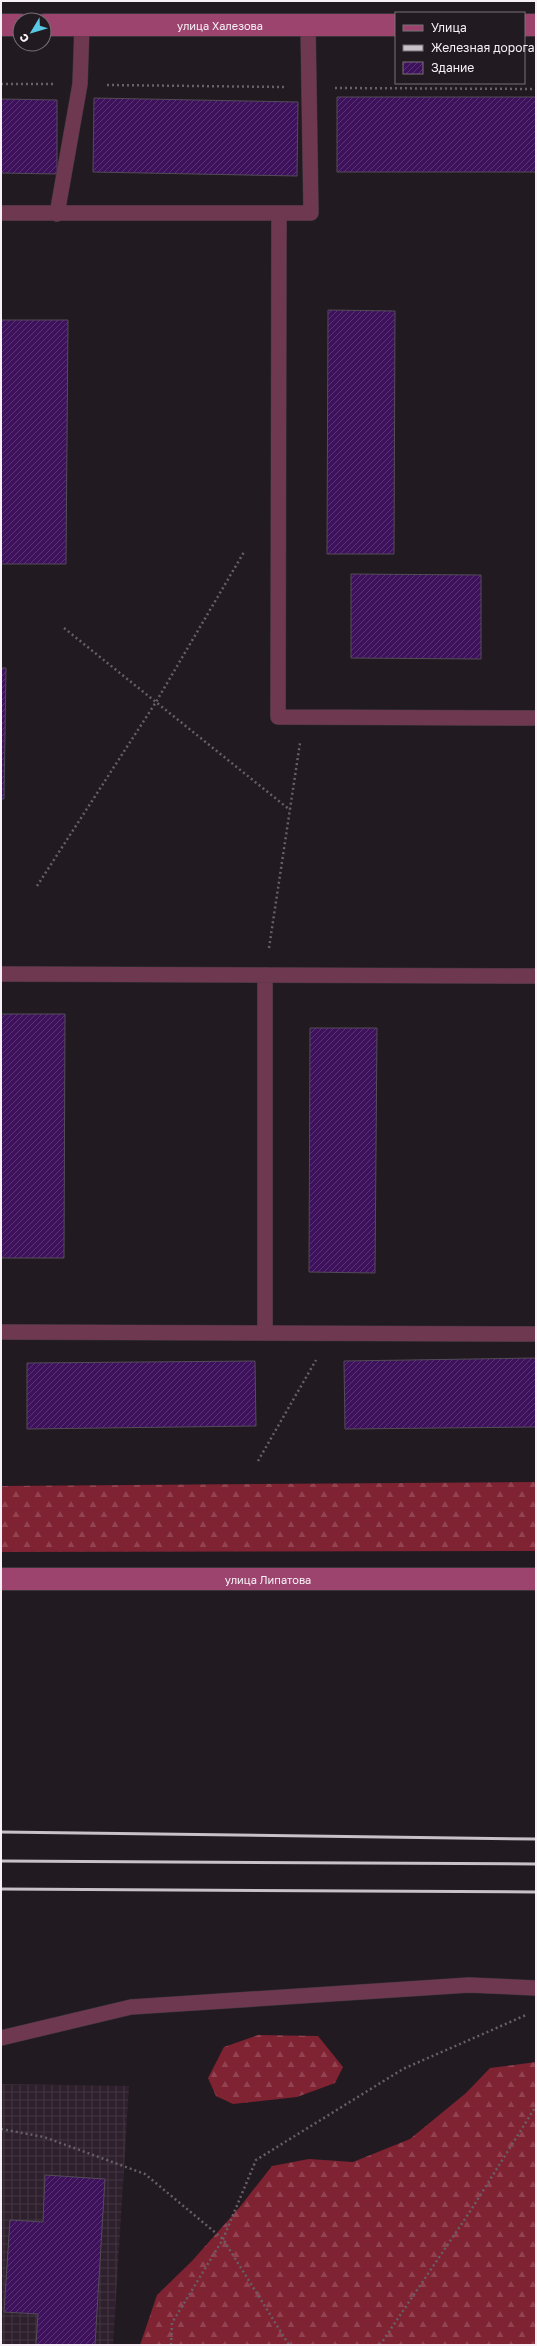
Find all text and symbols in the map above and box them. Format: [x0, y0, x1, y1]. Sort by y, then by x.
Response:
north arrow [12, 12, 52, 52]
legend [395, 12, 525, 84]
street label: улица Халезова [177, 19, 263, 32]
text: Улица [431, 20, 467, 35]
text: С [16, 31, 31, 46]
text: Железная дорога [431, 40, 534, 55]
text: Здание [431, 60, 474, 75]
street label: улица Липатова [225, 1573, 311, 1586]

